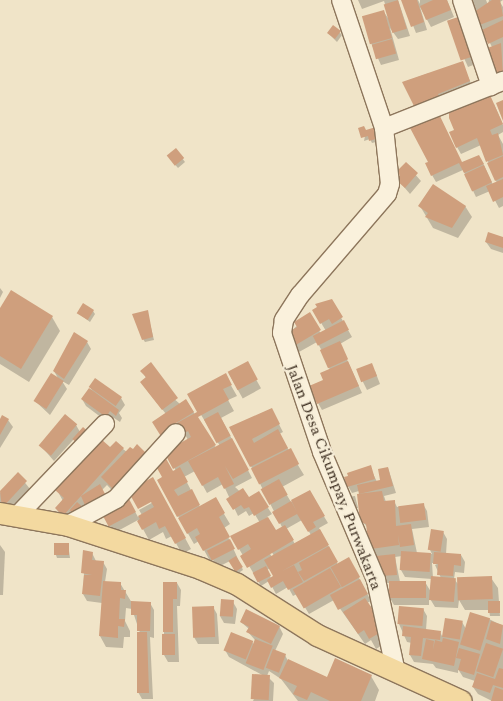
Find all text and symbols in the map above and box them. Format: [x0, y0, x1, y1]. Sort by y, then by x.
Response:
street label: Jalan Desa Cikumpay, Purwakarta [282, 362, 386, 592]

